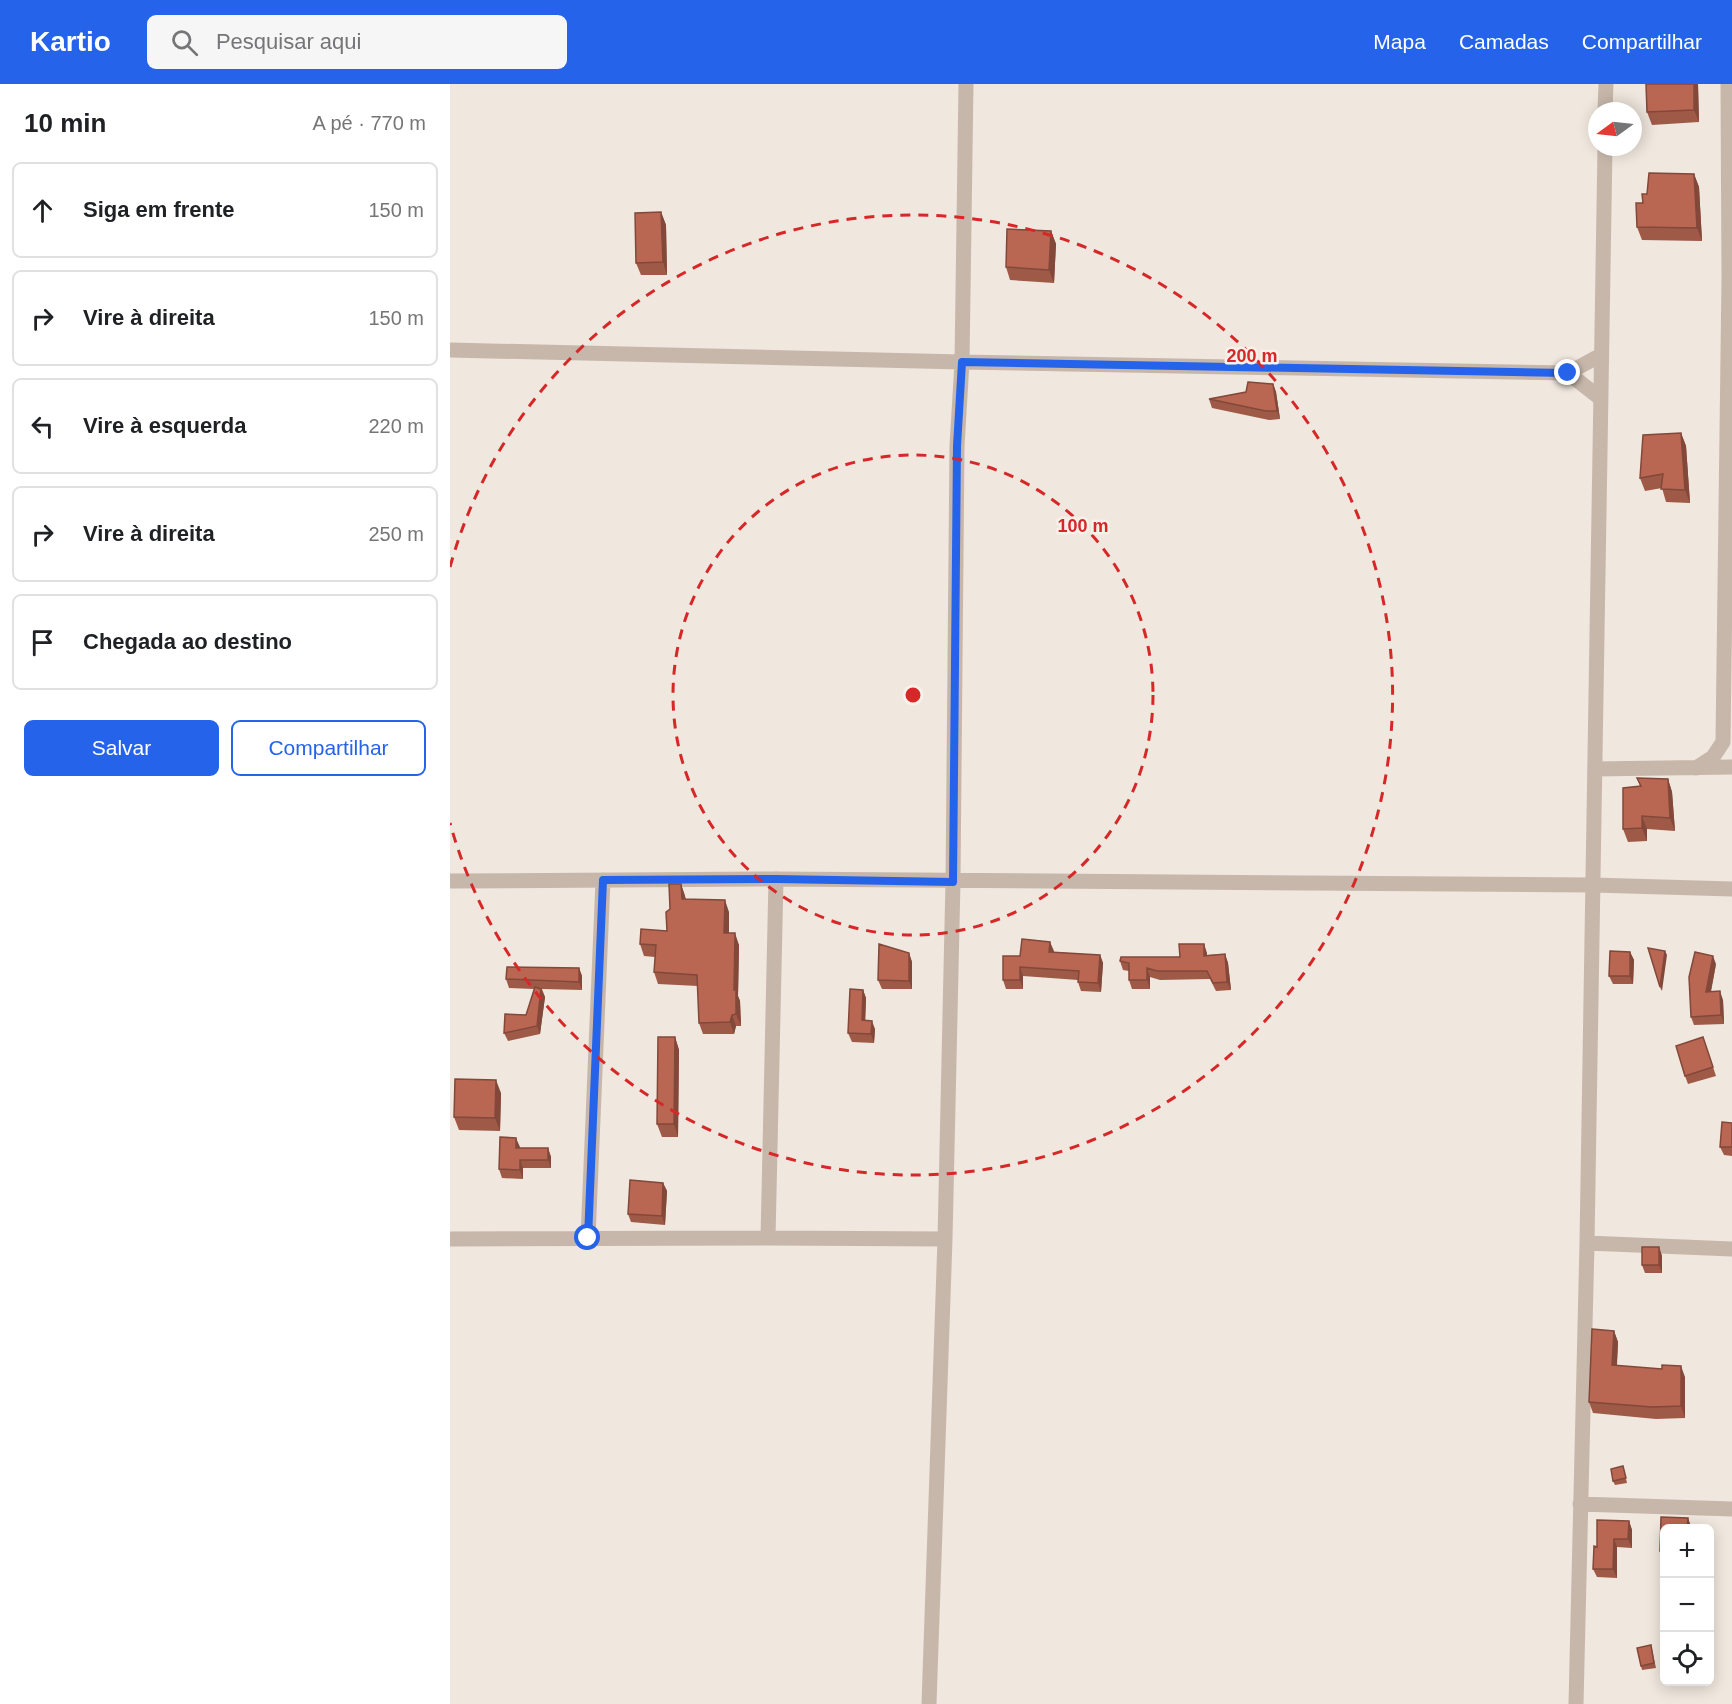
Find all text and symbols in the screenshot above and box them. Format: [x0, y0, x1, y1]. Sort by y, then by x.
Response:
search box [147, 15, 567, 69]
text: Kartio [30, 26, 111, 57]
icon: search [168, 26, 201, 59]
text: Pesquisar aqui [216, 29, 361, 54]
text: Mapa [1373, 30, 1426, 53]
text: Camadas [1459, 30, 1549, 53]
text: Compartilhar [1582, 30, 1702, 53]
north arrow [1588, 102, 1642, 156]
text: 10 min [24, 108, 106, 138]
text: A pé · 770 m [313, 112, 426, 134]
icon: ahead [26, 194, 59, 227]
text: Siga em frente [83, 197, 235, 222]
text: 150 m [368, 199, 424, 221]
icon: right [26, 302, 59, 335]
text: Vire à direita [83, 305, 215, 330]
text: 150 m [368, 307, 424, 329]
text: 200 m [1226, 346, 1278, 366]
route end [1554, 359, 1580, 385]
icon: left [26, 410, 59, 443]
text: Vire à esquerda [83, 413, 246, 438]
text: 220 m [368, 415, 424, 437]
text: 100 m [1057, 516, 1109, 536]
icon: right [26, 518, 59, 551]
text: Vire à direita [83, 521, 215, 546]
text: 250 m [368, 523, 424, 545]
icon: arrive [26, 626, 59, 659]
text: Chegada ao destino [83, 629, 292, 654]
centre of rings [903, 685, 923, 705]
button: Salvar [24, 720, 219, 776]
button: Compartilhar [231, 720, 426, 776]
route start [574, 1224, 600, 1250]
map controls [1660, 1524, 1714, 1686]
button: + [1660, 1524, 1714, 1578]
button: − [1660, 1578, 1714, 1632]
button: locate [1660, 1632, 1714, 1686]

